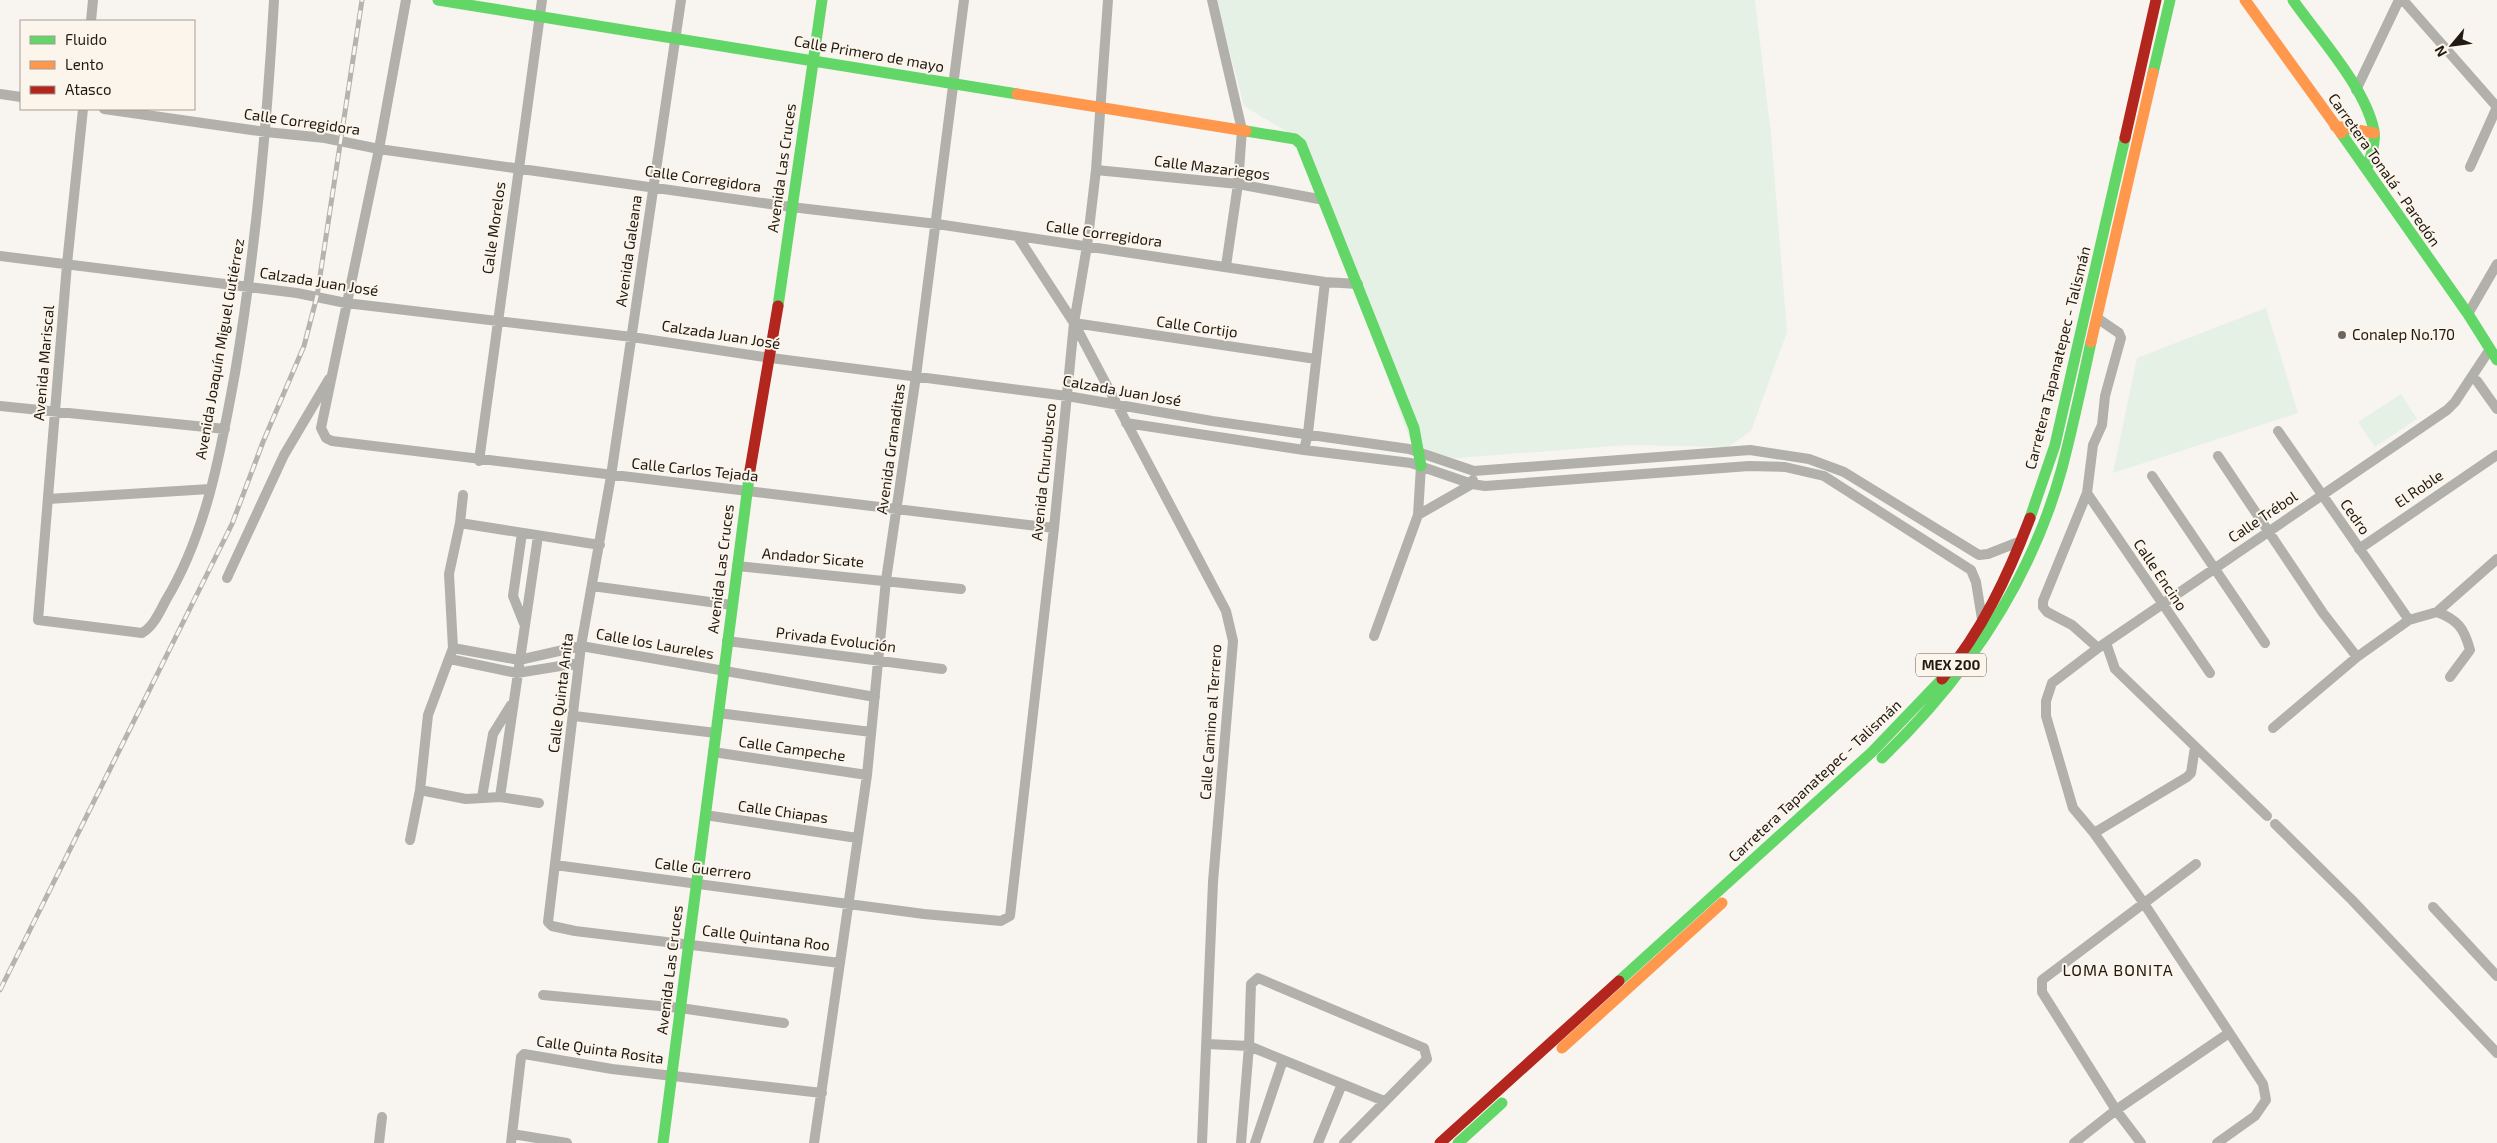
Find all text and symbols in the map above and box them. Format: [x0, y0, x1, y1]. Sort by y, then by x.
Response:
legend [20, 20, 195, 110]
north arrow [2427, 20, 2477, 70]
text: Fluido [65, 30, 107, 48]
street label: Calle Primero de mayo [793, 31, 946, 75]
text: N [2430, 43, 2450, 60]
text: Lento [65, 55, 104, 73]
text: Atasco [65, 80, 111, 98]
street label: Carretera Tonalá - Paredón [2325, 89, 2445, 250]
street label: Avenida Las Cruces [763, 102, 799, 234]
street label: Calle Corregidora [243, 104, 362, 138]
street label: Calle Mazariegos [1153, 151, 1271, 183]
street label: Calle Corregidora [644, 161, 763, 195]
street label: Calle Morelos [478, 180, 508, 275]
street label: Avenida Galeana [611, 194, 645, 308]
street label: Calle Corregidora [1045, 216, 1164, 250]
street label: Avenida Joaquín Miguel Gutiérrez [191, 237, 247, 461]
street label: Carretera Tapanatepec - Talismán [2021, 244, 2094, 471]
street label: Calzada Juan José [259, 263, 380, 299]
street label: Avenida Mariscal [29, 304, 57, 422]
street label: Calle Cortijo [1155, 311, 1239, 342]
street label: Calzada Juan José [661, 316, 782, 352]
place label: Conalep No.170 [2352, 325, 2455, 343]
marker: Conalep No.170 [2336, 329, 2348, 341]
street label: Calzada Juan José [1062, 371, 1183, 409]
street label: Avenida Granaditas [872, 382, 908, 516]
street label: Avenida Churubusco [1027, 402, 1059, 542]
street label: Calle Carlos Tejada [631, 453, 759, 486]
street label: El Roble [2391, 465, 2446, 511]
street label: Calle Trébol [2224, 486, 2301, 546]
street label: Cedro [2337, 495, 2375, 538]
street label: Avenida Las Cruces [703, 503, 737, 635]
street label: Calle Encino [2130, 535, 2191, 614]
street label: Andador Sicate [761, 544, 865, 570]
street label: Privada Evolución [775, 623, 897, 655]
street label: Calle los Laureles [595, 624, 716, 662]
street label: Calle Quinta Anita [544, 632, 577, 754]
street label: Calle Camino al Terrero [1196, 644, 1224, 800]
road number: MEX 200 [1916, 654, 1986, 676]
street label: Carretera Tapanatepec - Talismán [1724, 695, 1904, 865]
street label: Calle Campeche [737, 732, 847, 764]
street label: Calle Chiapas [737, 796, 829, 826]
street label: Calle Guerrero [654, 853, 753, 883]
street label: Avenida Las Cruces [652, 904, 686, 1036]
street label: Calle Quintana Roo [701, 920, 831, 955]
district label: LOMA BONITA [2062, 960, 2174, 979]
street label: Calle Quinta Rosita [535, 1031, 665, 1068]

